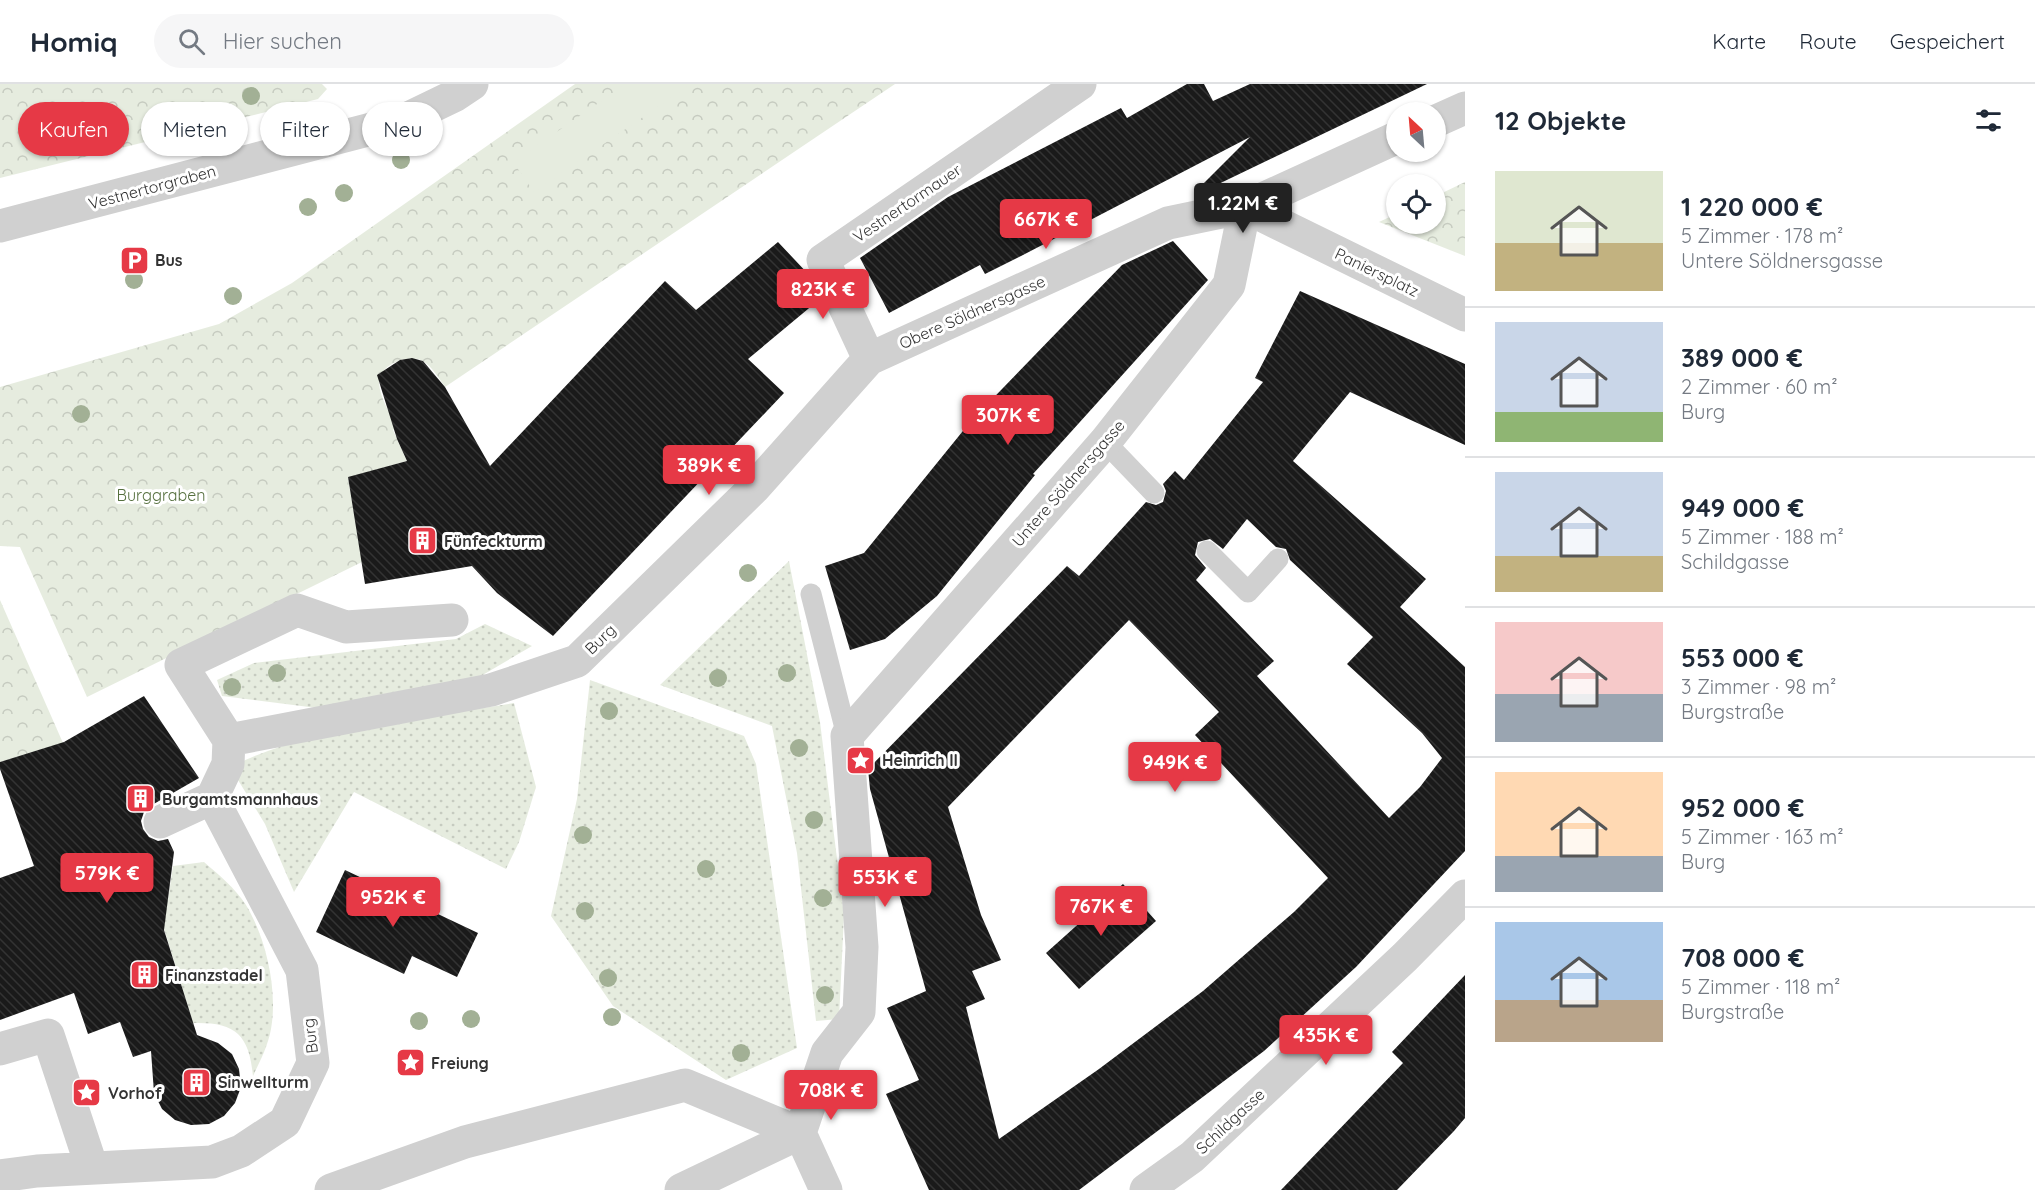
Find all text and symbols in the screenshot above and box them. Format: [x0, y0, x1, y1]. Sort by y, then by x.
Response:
search box [154, 14, 574, 68]
text: Homiq [30, 24, 118, 59]
icon: search [175, 25, 208, 58]
text: Hier suchen [223, 27, 342, 55]
text: Karte [1712, 28, 1766, 54]
text: Route [1799, 28, 1857, 54]
text: Gespeichert [1890, 28, 2005, 54]
chip: Kaufen [18, 102, 129, 156]
chip: Mieten [141, 102, 248, 156]
chip: Filter [260, 102, 350, 156]
chip: Neu [362, 102, 443, 156]
north arrow [1386, 102, 1446, 162]
map controls [1386, 102, 1446, 234]
text: 12 Objekte [1495, 104, 1626, 137]
icon: filters [1972, 104, 2005, 137]
street label: Vestnertormauer [849, 159, 965, 247]
street label: Vestnertorgraben [86, 160, 218, 214]
button: locate [1386, 174, 1446, 234]
pin: 1.22M € [1188, 183, 1298, 234]
text: 1.22M € [1208, 190, 1278, 215]
text: 1 220 000 € [1681, 190, 1823, 223]
icon: home [1543, 195, 1615, 267]
pin: 667K € [997, 199, 1095, 250]
text: 667K € [1014, 206, 1078, 231]
text: 5 Zimmer · 178 m² [1681, 223, 1843, 248]
street label: Paniersplatz [1332, 243, 1422, 301]
parking icon: Bus [118, 244, 150, 276]
text: Untere Söldnersgasse [1681, 248, 1883, 273]
place label: Bus [155, 250, 183, 270]
pin: 823K € [774, 269, 872, 320]
street label: Obere Söldnersgasse [896, 271, 1048, 353]
text: 823K € [791, 276, 855, 301]
text: 389 000 € [1681, 341, 1803, 374]
icon: home [1543, 346, 1615, 418]
text: 2 Zimmer · 60 m² [1681, 374, 1838, 399]
pin: 307K € [959, 395, 1057, 446]
text: Burg [1681, 399, 1725, 424]
text: 307K € [976, 402, 1040, 427]
street label: Untere Söldnersgasse [1007, 415, 1129, 551]
pin: 389K € [660, 445, 758, 496]
text: 389K € [677, 452, 741, 477]
park label: Burggraben [116, 485, 206, 505]
text: 949 000 € [1681, 491, 1804, 524]
icon: home [1543, 496, 1615, 568]
text: 5 Zimmer · 188 m² [1681, 524, 1844, 549]
building icon: Fünfeckturm [407, 525, 439, 557]
place label: Fünfeckturm [444, 531, 543, 551]
text: Schildgasse [1681, 549, 1789, 574]
street label: Burg [580, 619, 620, 659]
text: 553 000 € [1681, 641, 1804, 674]
icon: home [1543, 646, 1615, 718]
text: 3 Zimmer · 98 m² [1681, 674, 1836, 699]
text: Burgstraße [1681, 699, 1784, 724]
pin: 949K € [1126, 742, 1224, 793]
place icon: Heinrich II [845, 744, 877, 776]
text: 949K € [1142, 749, 1208, 774]
place label: Heinrich II [882, 750, 958, 770]
building icon: Burgamtsmannhaus [125, 783, 157, 815]
place label: Burgamtsmannhaus [162, 789, 319, 809]
text: 952 000 € [1681, 791, 1804, 824]
icon: home [1543, 796, 1615, 868]
text: 5 Zimmer · 163 m² [1681, 824, 1844, 849]
text: Burg [1681, 849, 1725, 874]
pin: 579K € [58, 853, 156, 904]
pin: 553K € [836, 857, 934, 908]
text: 579K € [74, 860, 140, 885]
text: 553K € [852, 864, 918, 889]
pin: 952K € [344, 877, 442, 928]
text: 952K € [360, 884, 426, 909]
pin: 767K € [1052, 886, 1150, 937]
text: 767K € [1069, 893, 1133, 918]
text: 708 000 € [1681, 941, 1804, 974]
icon: home [1543, 946, 1615, 1018]
building icon: Finanzstadel [128, 959, 160, 991]
place label: Finanzstadel [165, 965, 263, 985]
text: 5 Zimmer · 118 m² [1681, 974, 1840, 999]
text: Burgstraße [1681, 999, 1784, 1024]
pin: 435K € [1277, 1015, 1375, 1066]
street label: Burg [298, 1017, 322, 1055]
text: 435K € [1293, 1022, 1359, 1047]
place icon: Freiung [394, 1047, 426, 1079]
place label: Freiung [431, 1053, 489, 1073]
building icon: Sinwellturm [181, 1066, 213, 1098]
pin: 708K € [782, 1070, 880, 1121]
place label: Sinwellturm [218, 1072, 309, 1092]
place icon: Vorhof [71, 1077, 103, 1109]
text: 708K € [798, 1077, 864, 1102]
place label: Vorhof [108, 1083, 162, 1103]
street label: Schildgasse [1191, 1084, 1269, 1158]

